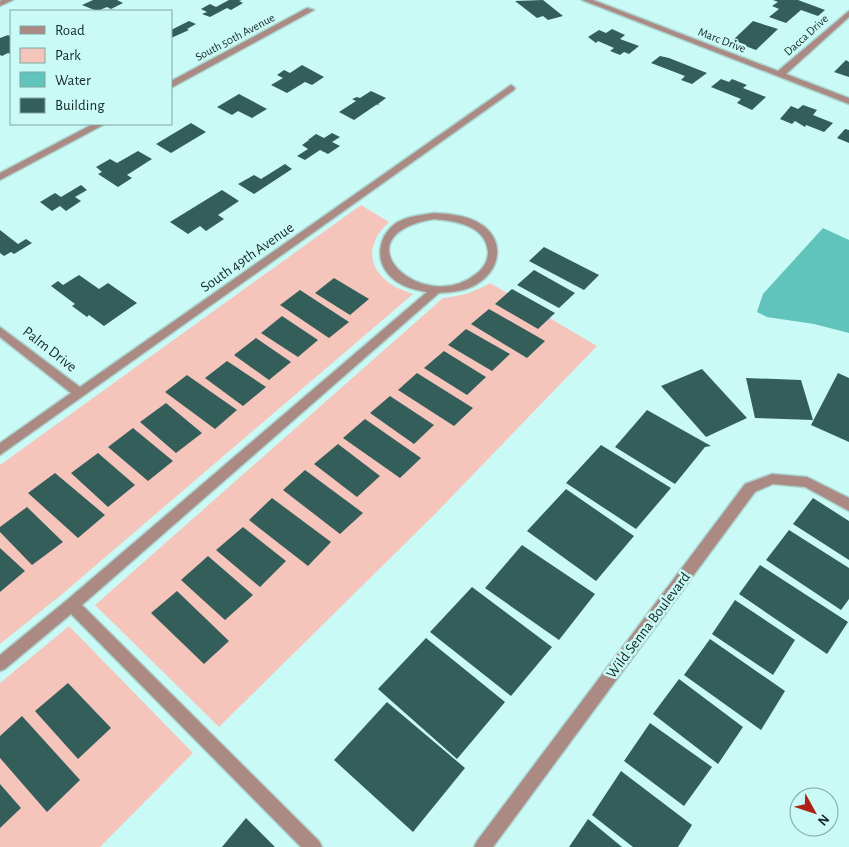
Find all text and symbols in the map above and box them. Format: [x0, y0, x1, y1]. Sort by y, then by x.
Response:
legend [10, 10, 172, 125]
street label: South 50th Avenue [193, 11, 277, 63]
street label: Dacca Drive [782, 12, 830, 58]
text: Road [55, 23, 85, 38]
street label: Marc Drive [696, 25, 748, 55]
text: Park [55, 48, 81, 63]
text: Water [55, 73, 91, 88]
text: Building [55, 98, 105, 113]
street label: South 49th Avenue [198, 220, 297, 295]
street label: Palm Drive [20, 324, 79, 375]
street label: Wild Senna Boulevard [604, 569, 693, 681]
north arrow [789, 787, 839, 837]
text: N [815, 811, 832, 828]

